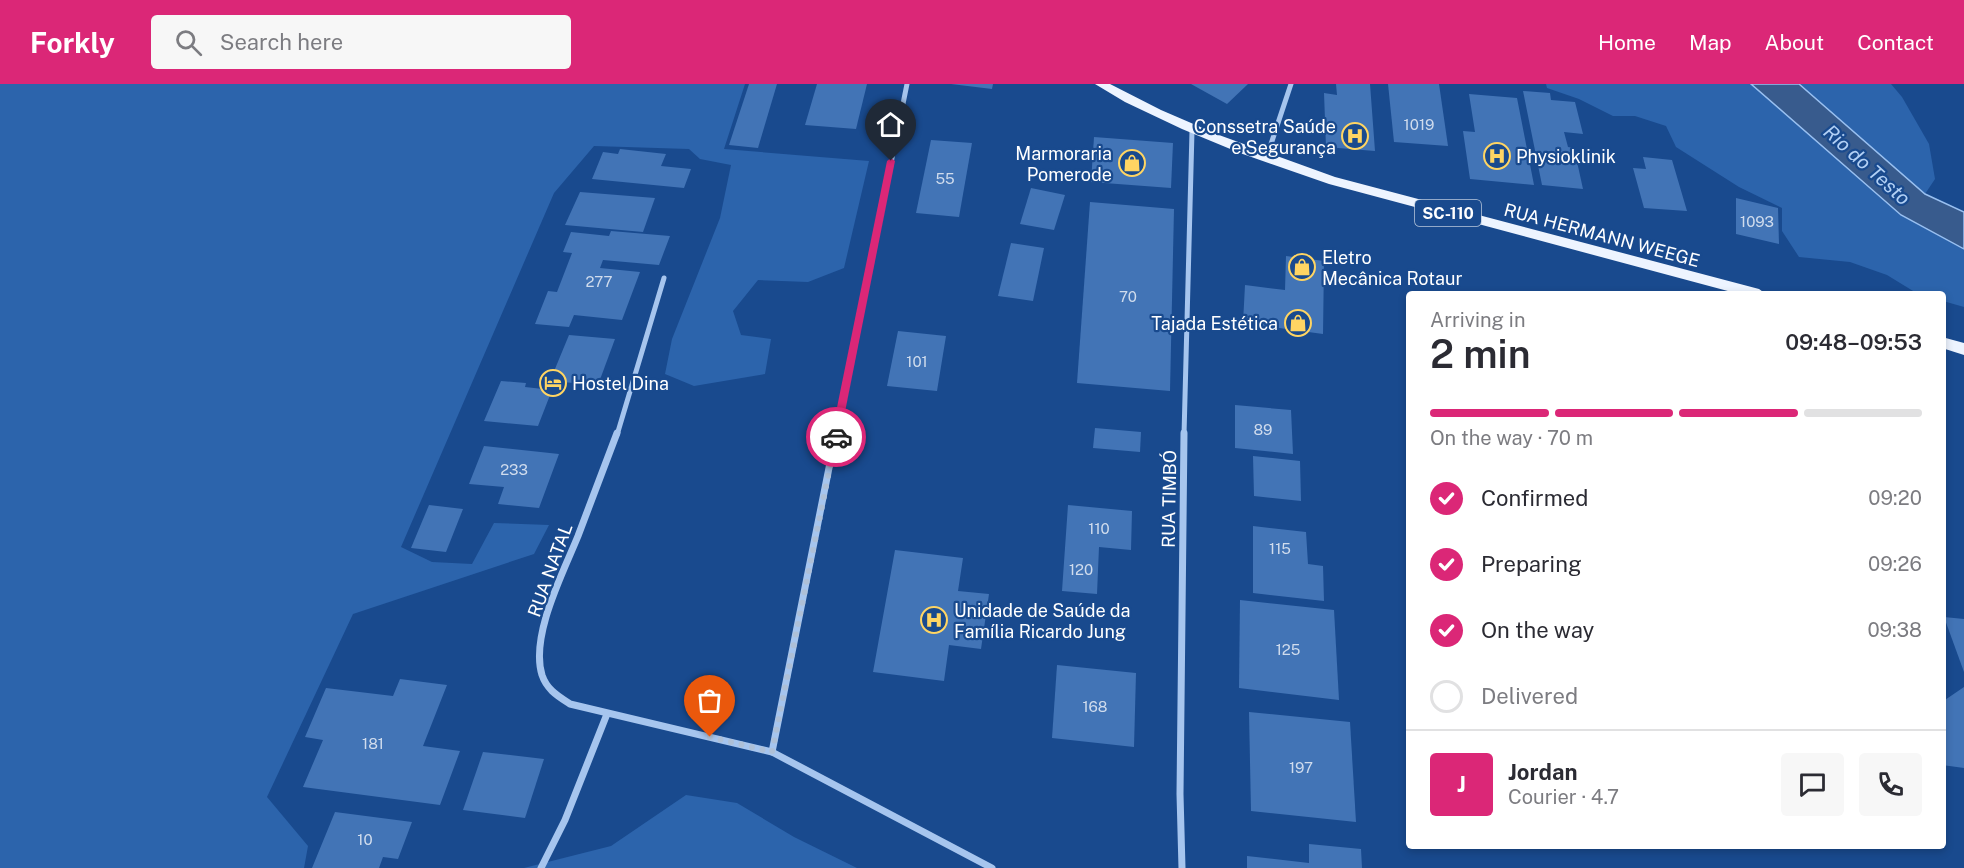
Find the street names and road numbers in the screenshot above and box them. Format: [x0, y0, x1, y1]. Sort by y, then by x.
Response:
street label: RUA HERMANN WEEGE [1502, 199, 1702, 271]
road number: SC-110 [1415, 200, 1481, 226]
street label: RUA TIMBÓ [1157, 450, 1180, 548]
street label: RUA NATAL [523, 520, 577, 620]

